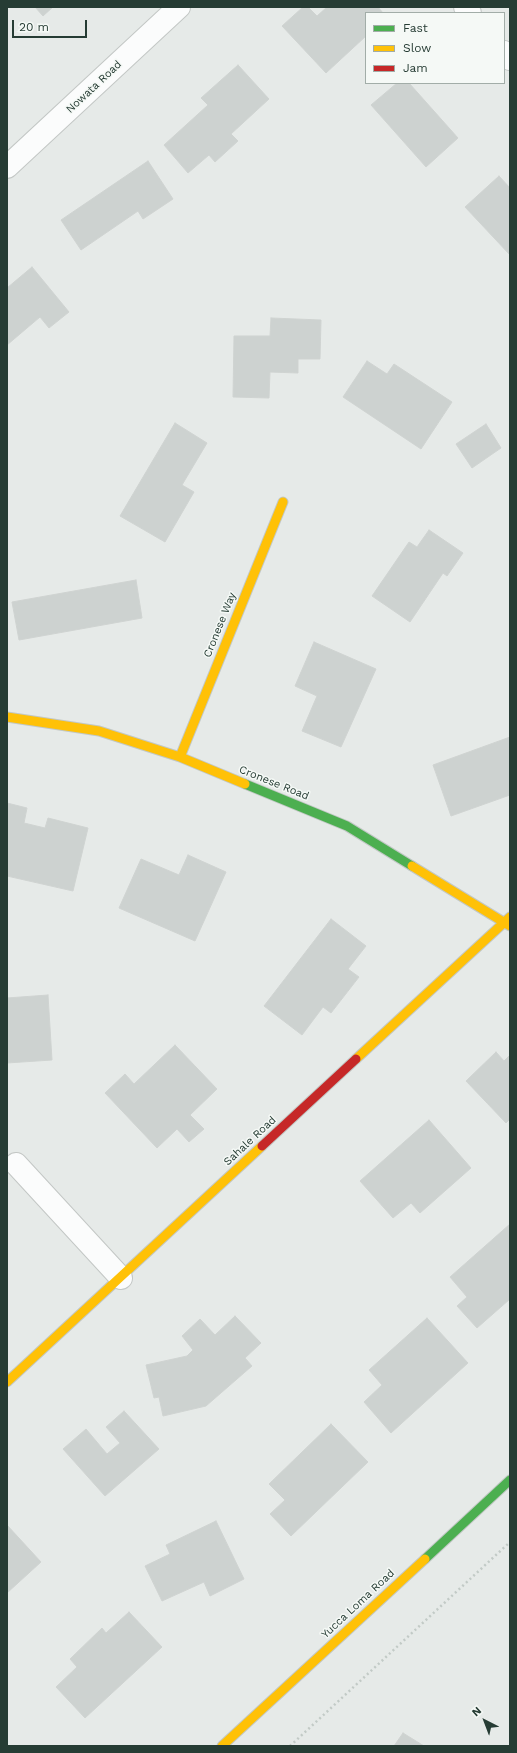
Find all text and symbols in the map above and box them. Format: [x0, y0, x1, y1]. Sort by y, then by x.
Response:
scale bar [14, 12, 89, 38]
legend [365, 12, 505, 84]
text: 20 m [19, 20, 49, 34]
text: Fast [403, 21, 428, 35]
text: Slow [403, 41, 431, 55]
street label: Nowata Road [64, 58, 124, 116]
text: Jam [403, 61, 428, 75]
street label: Cronese Way [201, 590, 239, 660]
street label: Cronese Road [237, 763, 311, 803]
street label: Sahale Road [221, 1113, 279, 1169]
street label: Yucca Loma Road [319, 1567, 397, 1641]
north arrow [465, 1701, 505, 1741]
text: N [469, 1704, 484, 1719]

